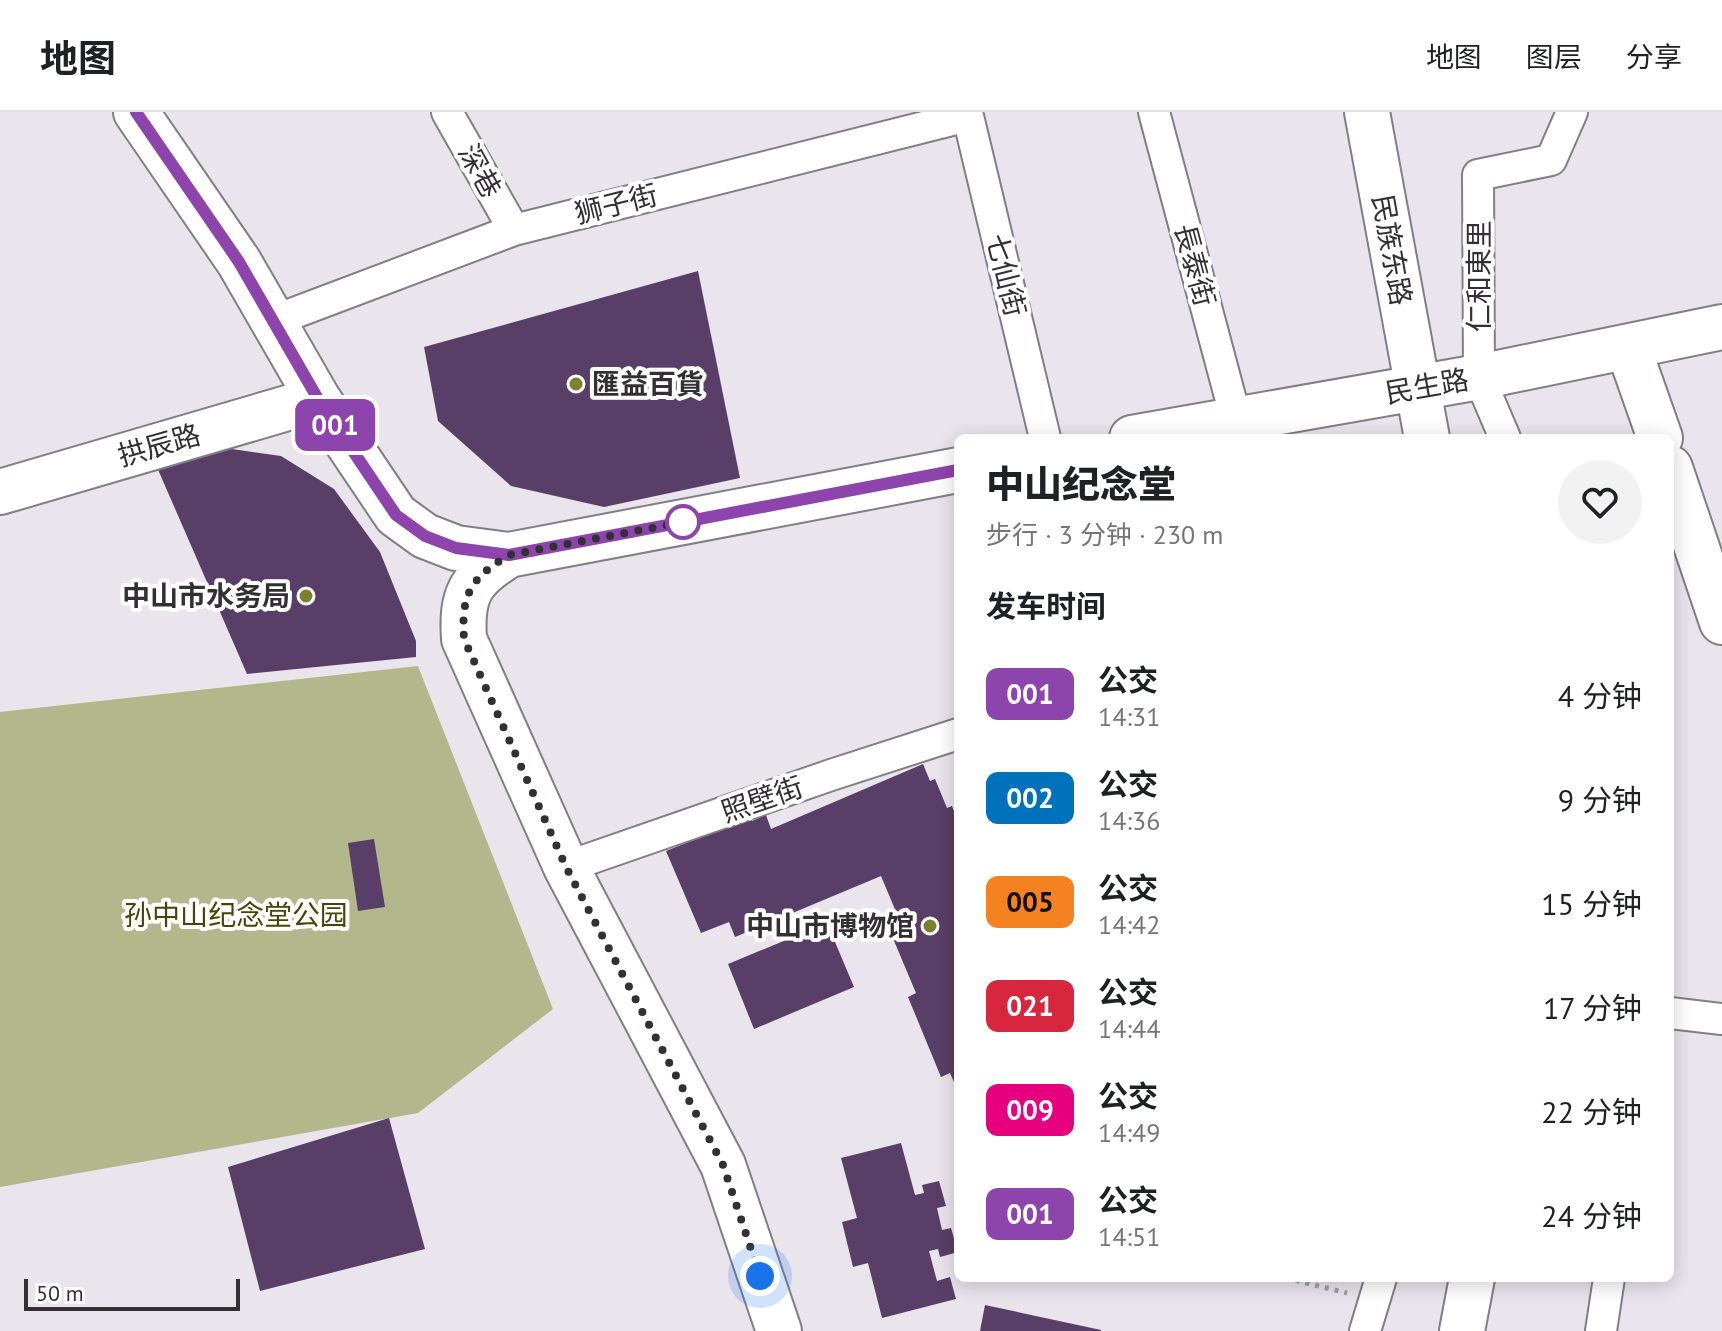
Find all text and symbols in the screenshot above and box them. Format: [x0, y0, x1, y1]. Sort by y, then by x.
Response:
text: 地图 [40, 33, 116, 82]
text: 地图 [1426, 38, 1482, 75]
text: 图层 [1526, 38, 1582, 75]
text: 分享 [1626, 38, 1682, 75]
street label: 深巷 [451, 137, 510, 204]
street label: 狮子街 [571, 175, 661, 232]
street label: 民族东路 [1365, 192, 1420, 308]
street label: 長泰街 [1167, 220, 1224, 310]
street label: 仁和東里 [1460, 220, 1497, 332]
street label: 七仙街 [978, 230, 1035, 320]
street label: 民生路 [1382, 360, 1471, 411]
place label: 匯益百貨 [592, 365, 704, 402]
marker: 匯益百貨 [567, 375, 585, 393]
line badge: 001 [289, 399, 381, 451]
text: 001 [311, 406, 359, 443]
street label: 拱辰路 [113, 415, 204, 474]
text: 中山纪念堂 [986, 459, 1176, 508]
button: heart [1558, 460, 1642, 544]
unlabelled marker [666, 505, 700, 539]
text: 步行 · 3 分钟 · 230 m [986, 518, 1223, 551]
place label: 中山市水务局 [122, 577, 290, 614]
text: 发车时间 [986, 586, 1106, 625]
marker: 中山市水务局 [297, 587, 315, 605]
text: 公交 [1098, 660, 1158, 699]
text: 001 [1006, 675, 1054, 712]
text: 4 分钟 [1558, 676, 1642, 715]
text: 14:31 [1098, 700, 1160, 733]
text: 公交 [1098, 764, 1158, 803]
street label: 照壁街 [716, 767, 808, 830]
text: 002 [1006, 779, 1054, 816]
text: 9 分钟 [1558, 780, 1642, 819]
text: 14:36 [1098, 804, 1160, 837]
text: 公交 [1098, 868, 1158, 907]
text: 005 [1006, 883, 1054, 920]
text: 15 分钟 [1541, 884, 1642, 923]
park label: 孙中山纪念堂公园 [124, 896, 348, 933]
place label: 中山市博物馆 [746, 907, 914, 944]
text: 14:42 [1098, 908, 1160, 941]
marker: 中山市博物馆 [921, 917, 939, 935]
text: 公交 [1098, 972, 1158, 1011]
text: 021 [1006, 987, 1054, 1024]
text: 17 分钟 [1543, 988, 1642, 1027]
text: 14:44 [1098, 1012, 1160, 1045]
text: 公交 [1098, 1076, 1158, 1115]
text: 009 [1006, 1091, 1054, 1128]
text: 22 分钟 [1541, 1092, 1642, 1131]
text: 14:49 [1098, 1116, 1160, 1149]
text: 公交 [1098, 1180, 1158, 1219]
text: 001 [1006, 1195, 1054, 1232]
text: 24 分钟 [1541, 1196, 1642, 1235]
text: 14:51 [1098, 1220, 1160, 1253]
your location [740, 1256, 780, 1296]
scale bar [24, 1275, 240, 1311]
text: 50 m [36, 1279, 84, 1307]

